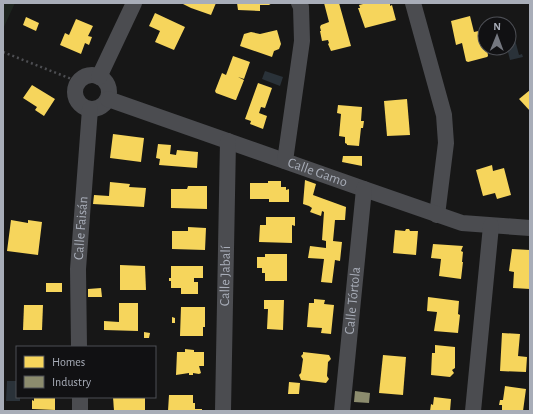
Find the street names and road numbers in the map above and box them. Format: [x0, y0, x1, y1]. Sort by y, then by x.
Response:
street label: Calle Gamo [286, 156, 349, 190]
street label: Calle Faisán [72, 196, 90, 260]
street label: Calle Jabalí [218, 245, 233, 306]
street label: Calle Tórtola [343, 266, 363, 335]

